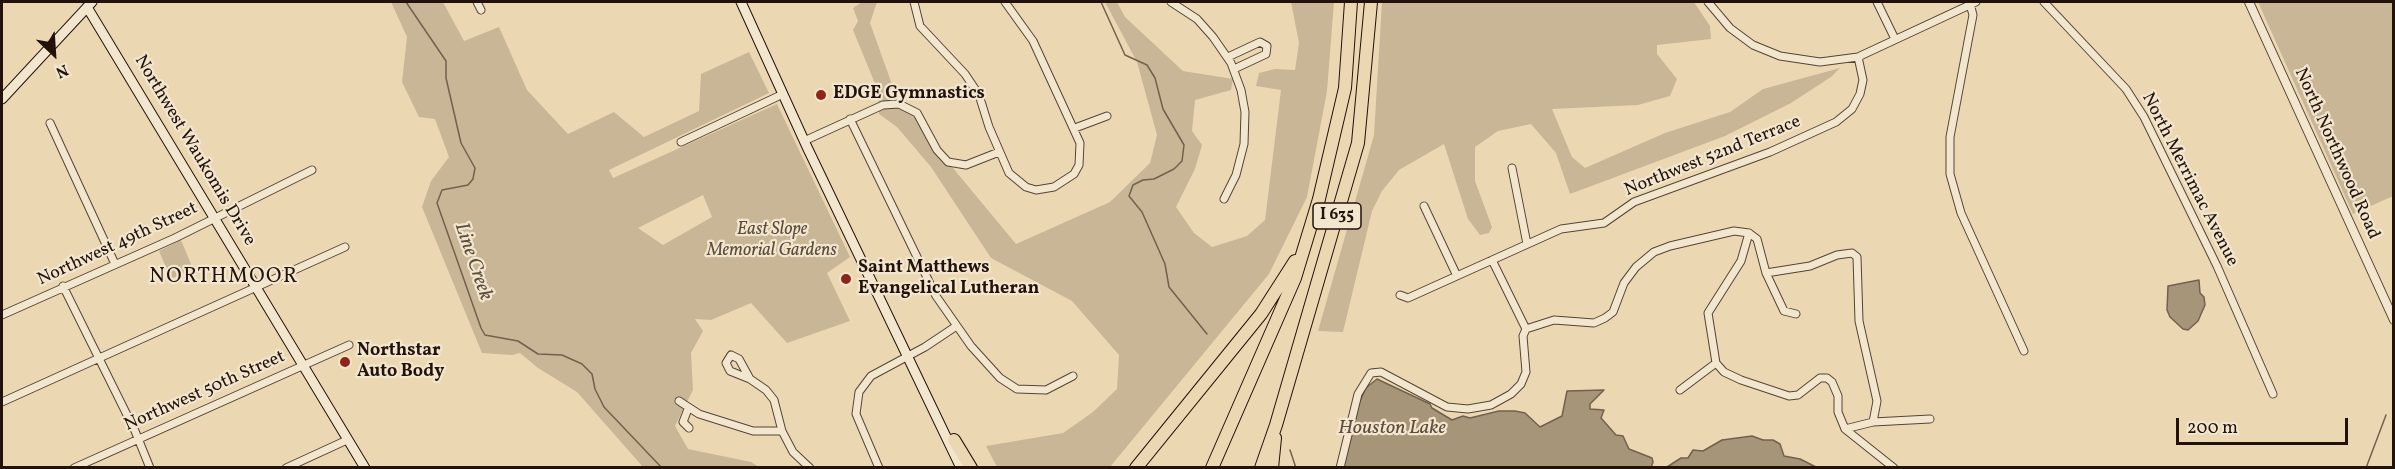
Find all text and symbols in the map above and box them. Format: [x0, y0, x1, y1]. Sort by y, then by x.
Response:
north arrow [24, 24, 84, 84]
street label: Northwest Waukomis Drive [129, 52, 259, 250]
text: N [52, 58, 72, 83]
street label: North Northwood Road [2288, 65, 2384, 243]
place label: EDGE Gymnastics [833, 84, 985, 106]
marker: EDGE Gymnastics [814, 88, 828, 102]
street label: North Merrimac Avenue [2136, 90, 2242, 270]
street label: Northwest 52nd Terrace [1622, 112, 1804, 202]
street label: Northwest 49th Street [35, 198, 201, 292]
road number: I 635 [1313, 203, 1361, 229]
water label: Line Creek [448, 220, 496, 304]
park label: East Slope Memorial Gardens [707, 220, 837, 262]
place label: Saint Matthews Evangelical Lutheran [858, 258, 1039, 300]
district label: NORTHMOOR [149, 265, 299, 291]
marker: Saint Matthews Evangelical Lutheran [839, 272, 853, 286]
place label: Northstar Auto Body [357, 341, 444, 384]
street label: Northwest 50th Street [121, 347, 289, 437]
marker: Northstar Auto Body [338, 355, 352, 369]
scale bar [2179, 406, 2352, 444]
text: 200 m [2187, 416, 2238, 441]
water label: Houston Lake [1338, 417, 1446, 441]

